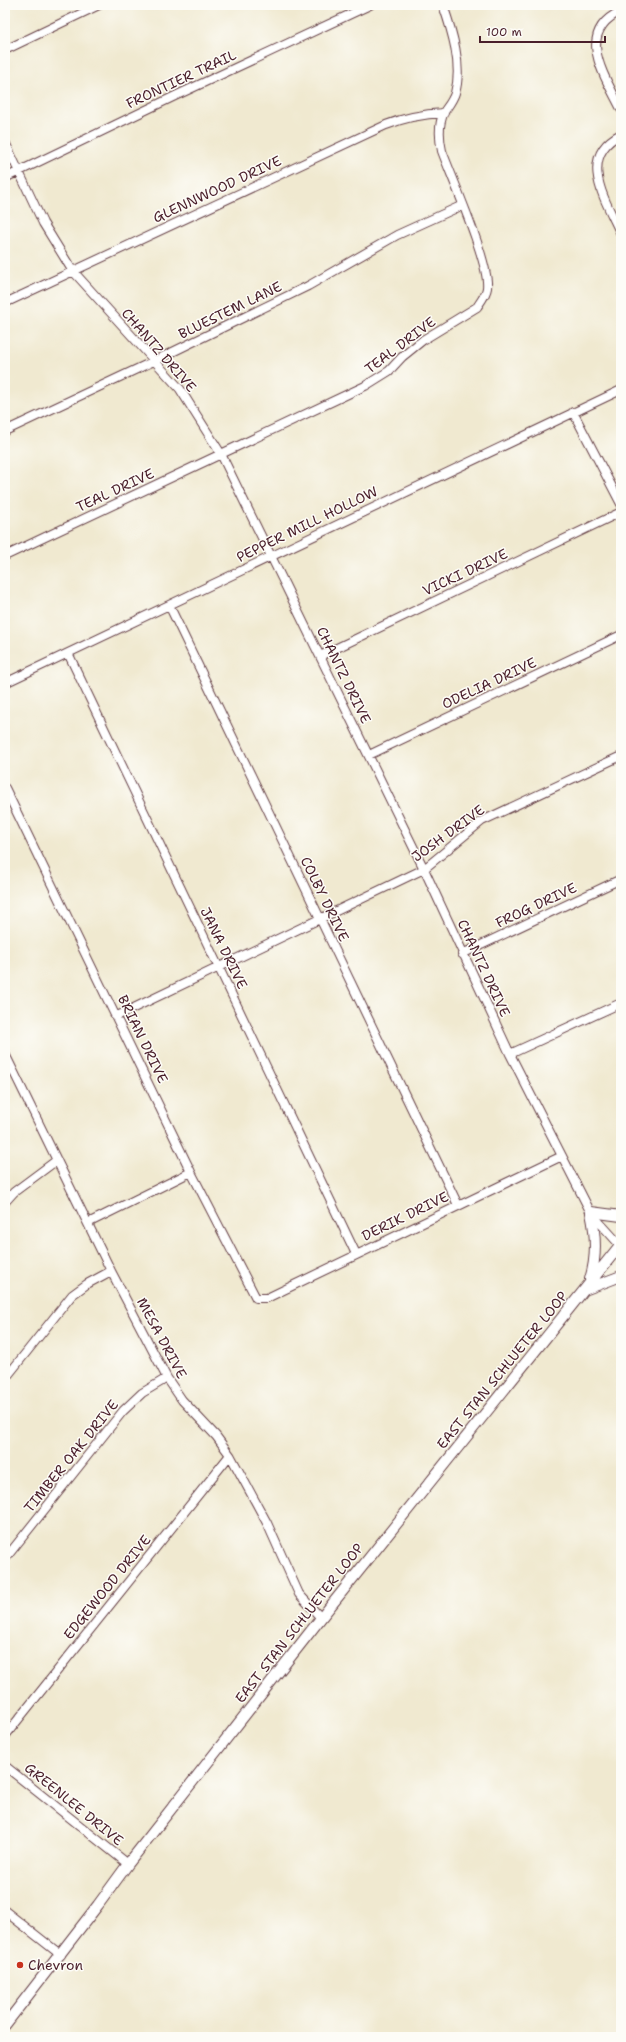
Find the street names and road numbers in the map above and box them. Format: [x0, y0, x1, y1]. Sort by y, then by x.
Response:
street label: FRONTIER TRAIL [123, 45, 239, 112]
street label: GLENNWOOD DRIVE [150, 151, 284, 227]
street label: BLUESTEM LANE [175, 277, 285, 343]
street label: CHANTZ DRIVE [118, 304, 201, 396]
street label: TEAL DRIVE [361, 312, 439, 378]
street label: TEAL DRIVE [73, 464, 157, 516]
street label: PEPPER MILL HOLLOW [233, 482, 381, 566]
street label: VICKI DRIVE [420, 544, 511, 600]
street label: CHANTZ DRIVE [313, 624, 375, 727]
street label: ODELIA DRIVE [439, 653, 539, 713]
street label: JOSH DRIVE [408, 800, 488, 866]
street label: COLBY DRIVE [297, 854, 353, 945]
street label: FROG DRIVE [493, 878, 580, 932]
street label: JANA DRIVE [196, 904, 252, 992]
street label: CHANTZ DRIVE [454, 916, 515, 1020]
street label: BRIAN DRIVE [114, 992, 172, 1086]
street label: DERIK DRIVE [359, 1187, 452, 1245]
street label: EAST STAN SCHLUETER LOOP [433, 1287, 571, 1453]
street label: MESA DRIVE [133, 1294, 191, 1382]
street label: TIMBER OAK DRIVE [20, 1396, 122, 1516]
street label: EDGEWOOD DRIVE [59, 1531, 155, 1643]
street label: EAST STAN SCHLUETER LOOP [231, 1539, 367, 1707]
street label: GREENLEE DRIVE [21, 1759, 127, 1850]

